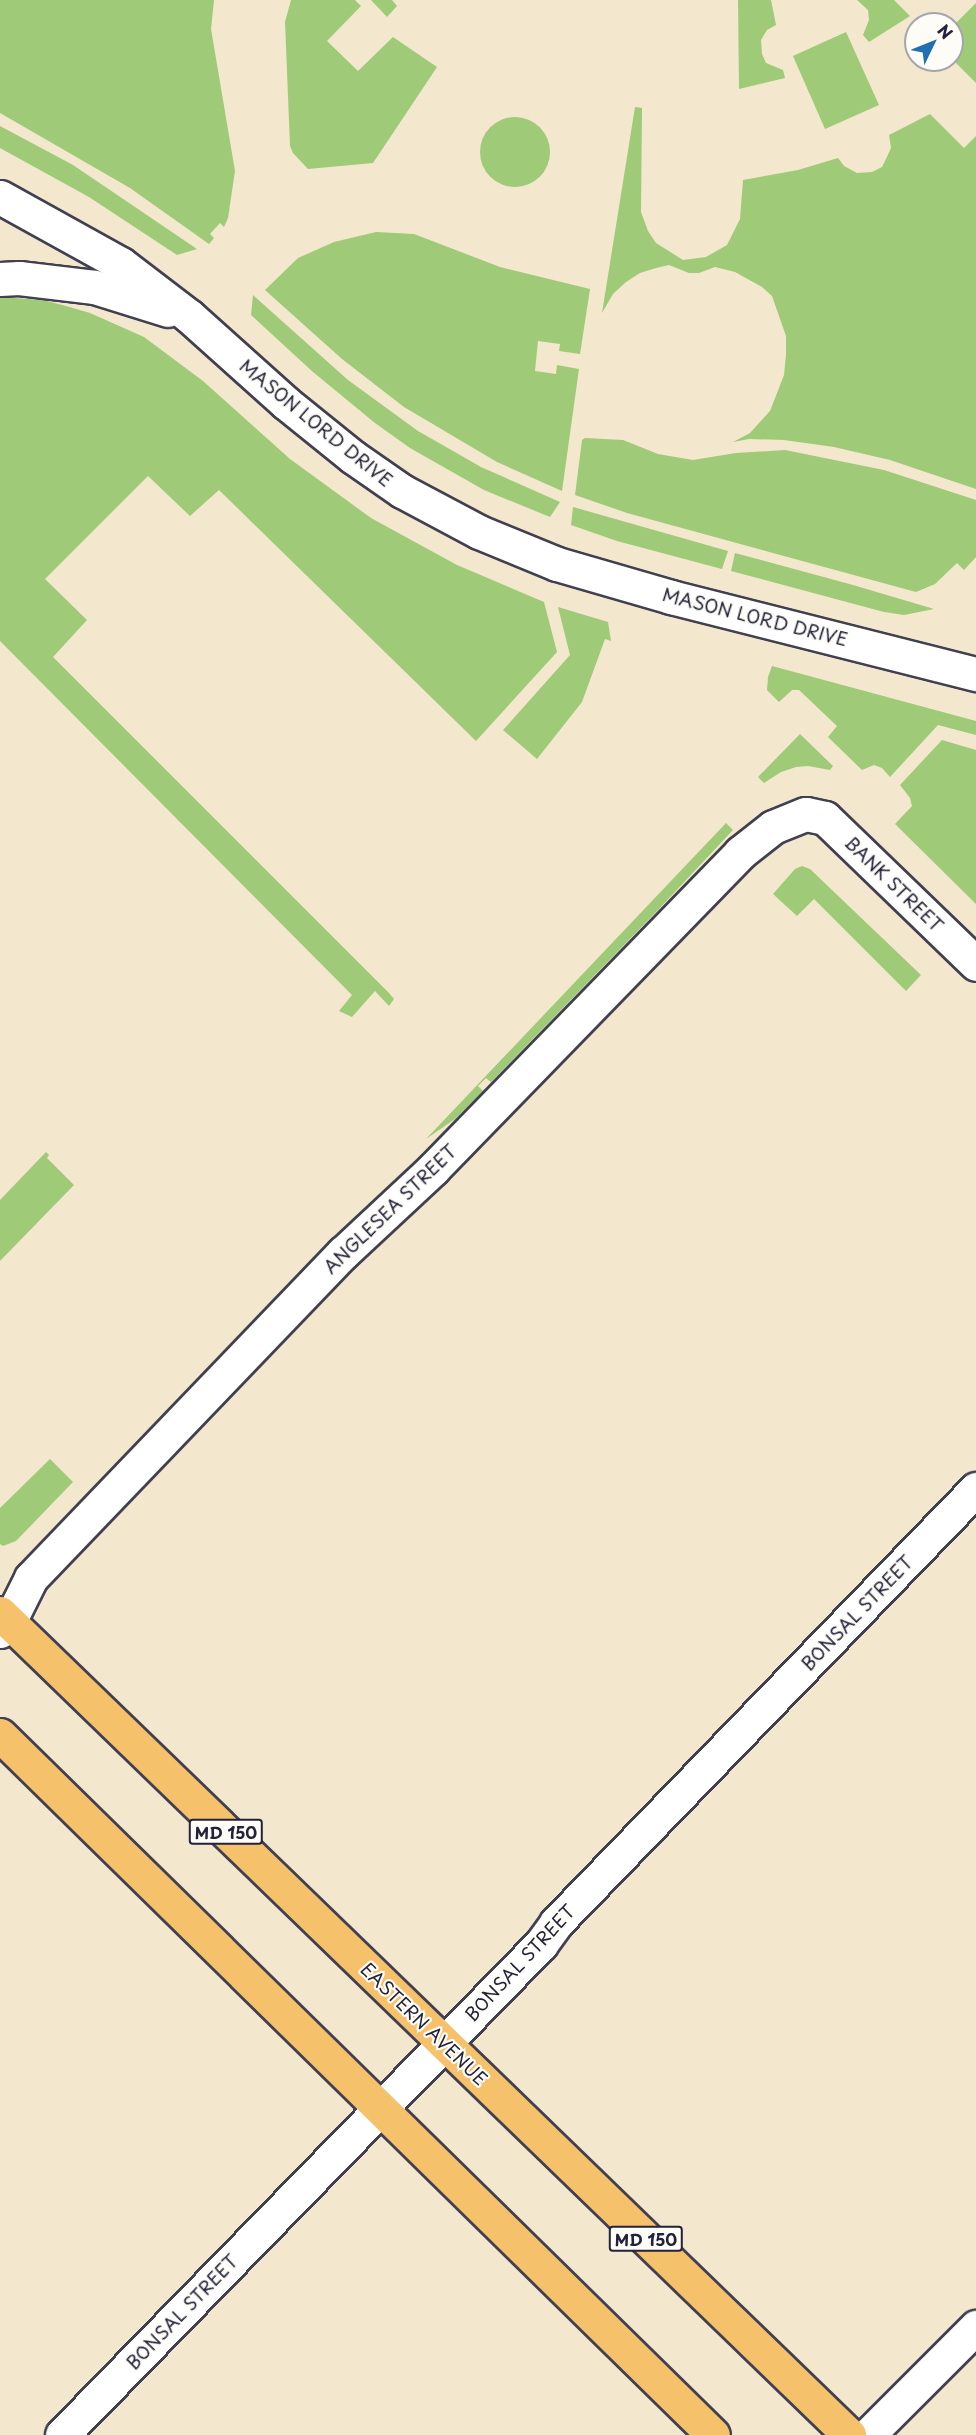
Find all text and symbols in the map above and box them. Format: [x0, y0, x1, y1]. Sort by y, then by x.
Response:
north arrow [904, 12, 964, 72]
text: N [933, 18, 959, 44]
street label: MASON LORD DRIVE [236, 355, 396, 491]
street label: MASON LORD DRIVE [661, 584, 849, 650]
street label: BANK STREET [840, 831, 948, 937]
street label: ANGLESEA STREET [319, 1140, 461, 1278]
street label: BONSAL STREET [796, 1551, 918, 1675]
road number: MD 150 [187, 1819, 265, 1845]
street label: BONSAL STREET [460, 1900, 580, 2026]
street label: EASTERN AVENUE [356, 1958, 492, 2090]
road number: MD 150 [607, 2226, 685, 2252]
street label: BONSAL STREET [121, 2250, 243, 2374]

